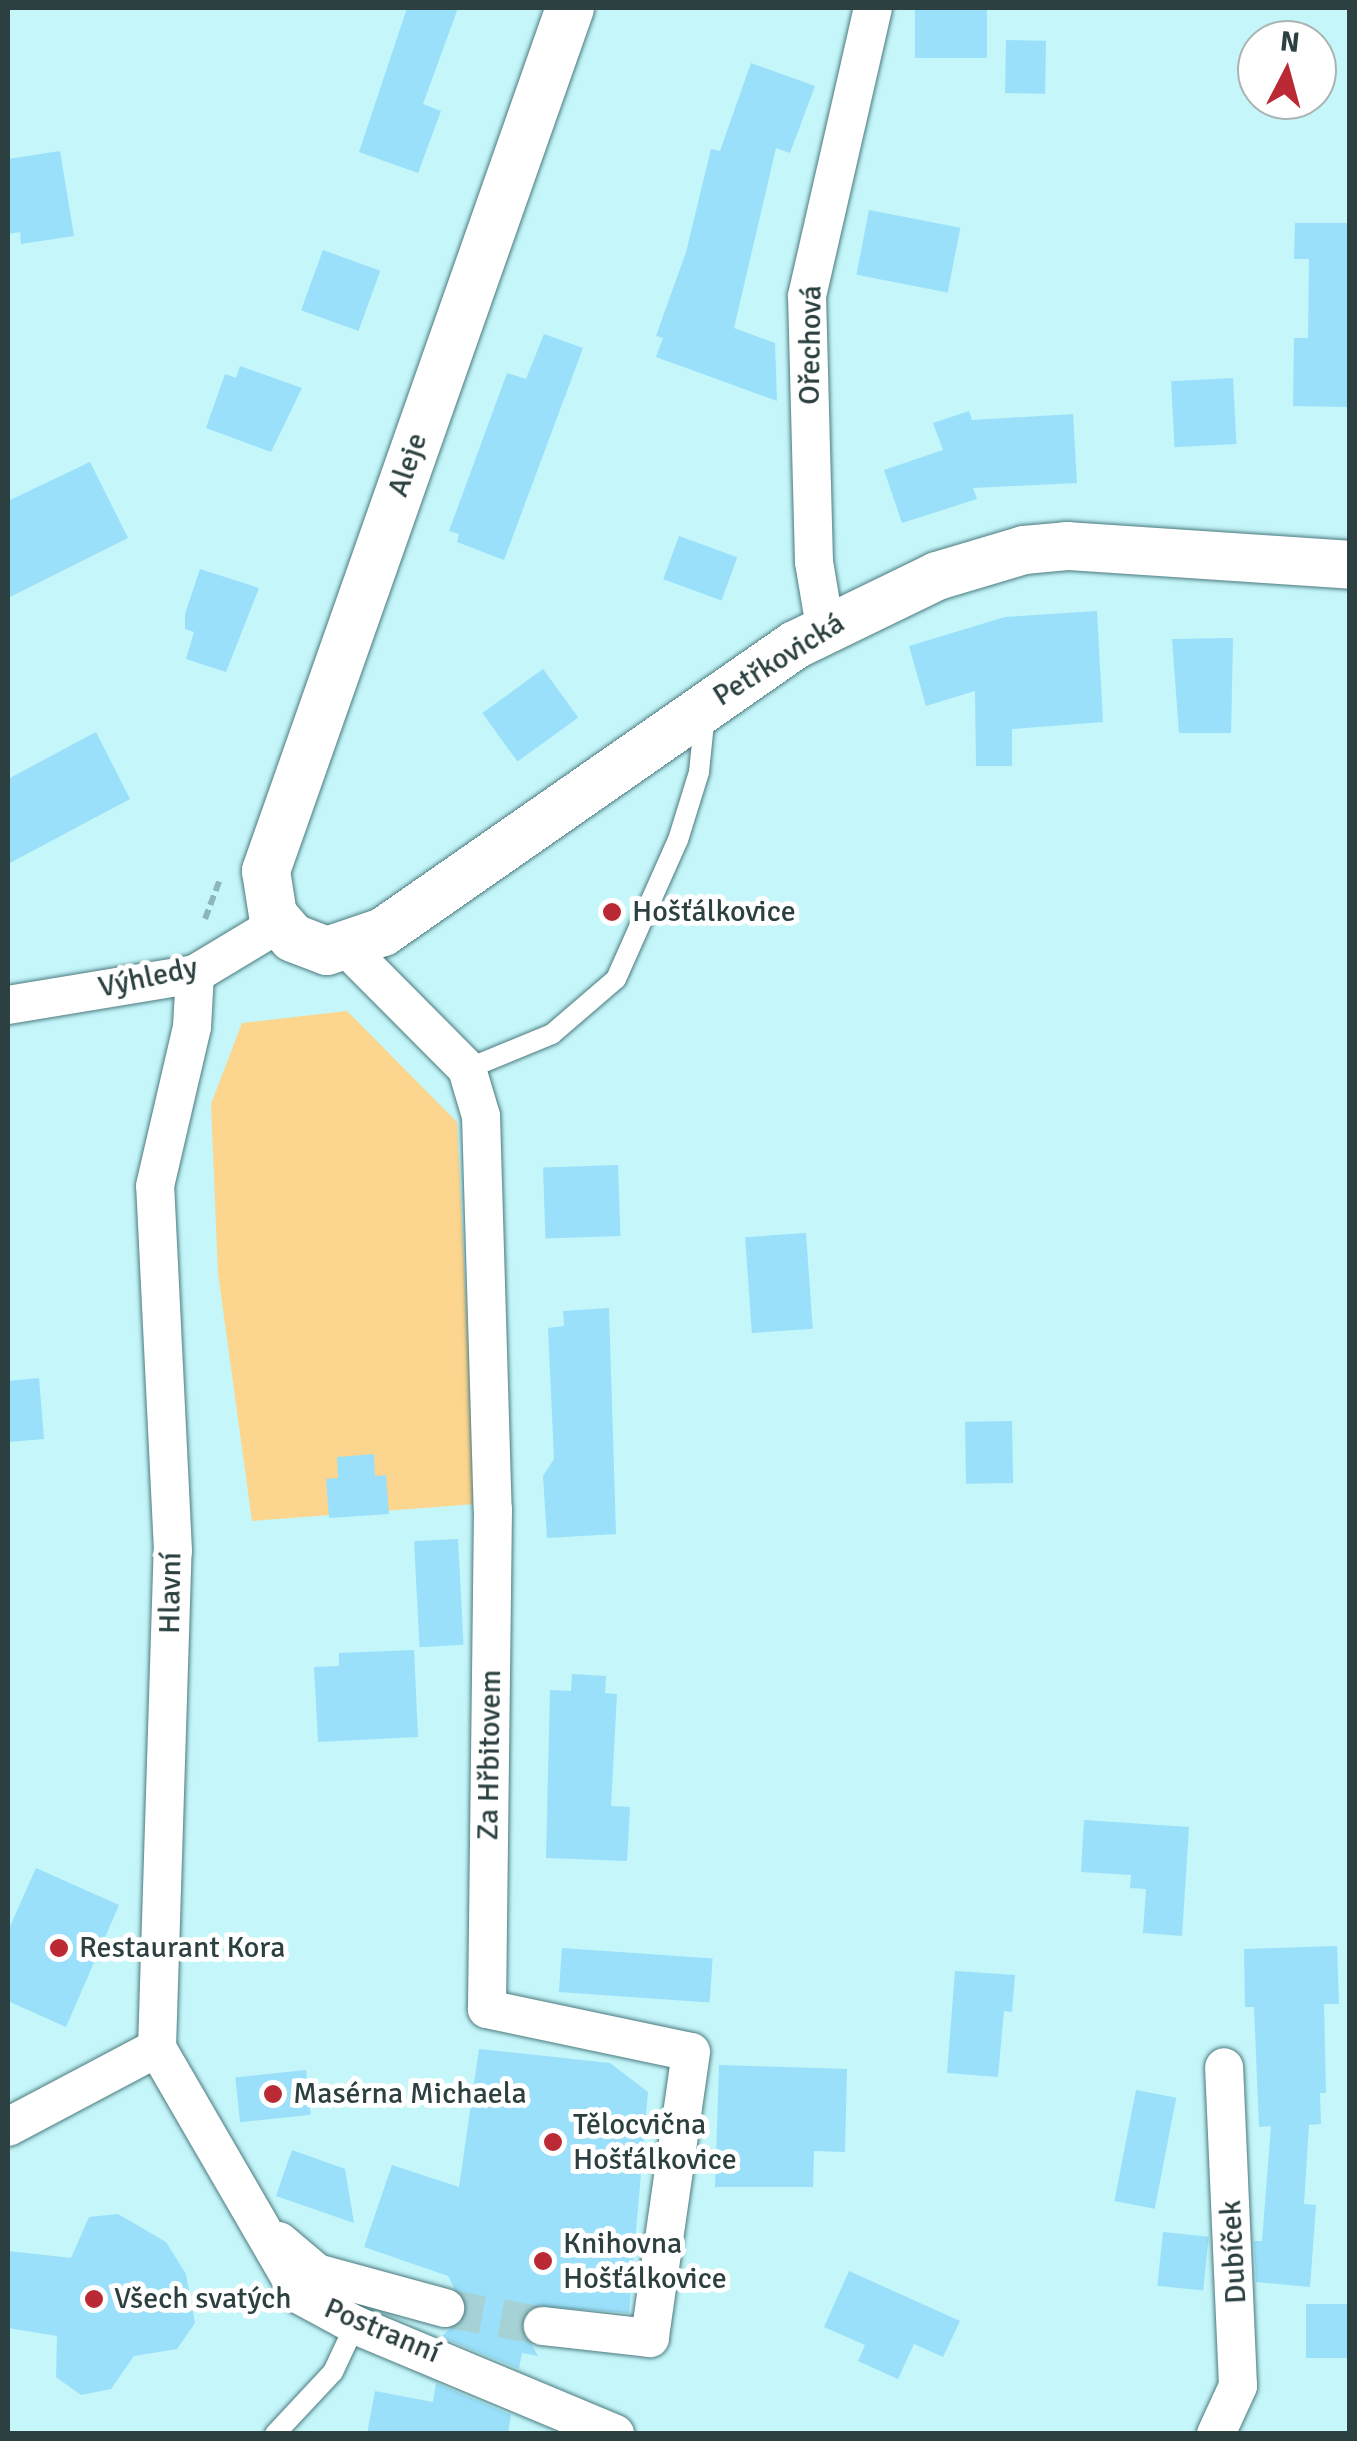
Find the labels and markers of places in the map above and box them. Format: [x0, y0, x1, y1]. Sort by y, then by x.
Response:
place label: Hošťálkovice [632, 894, 796, 930]
marker: Hošťálkovice [601, 901, 623, 923]
place label: Restaurant Kora [79, 1930, 285, 1966]
marker: Restaurant Kora [48, 1937, 70, 1959]
place label: Masérna Michaela [293, 2076, 527, 2112]
marker: Masérna Michaela [262, 2083, 284, 2105]
place label: Tělocvična Hošťálkovice [573, 2107, 737, 2178]
marker: Tělocvična Hošťálkovice [542, 2131, 564, 2153]
place label: Knihovna Hošťálkovice [563, 2226, 727, 2296]
marker: Knihovna Hošťálkovice [532, 2250, 554, 2272]
place label: Všech svatých [114, 2281, 292, 2317]
marker: Všech svatých [83, 2288, 105, 2310]

